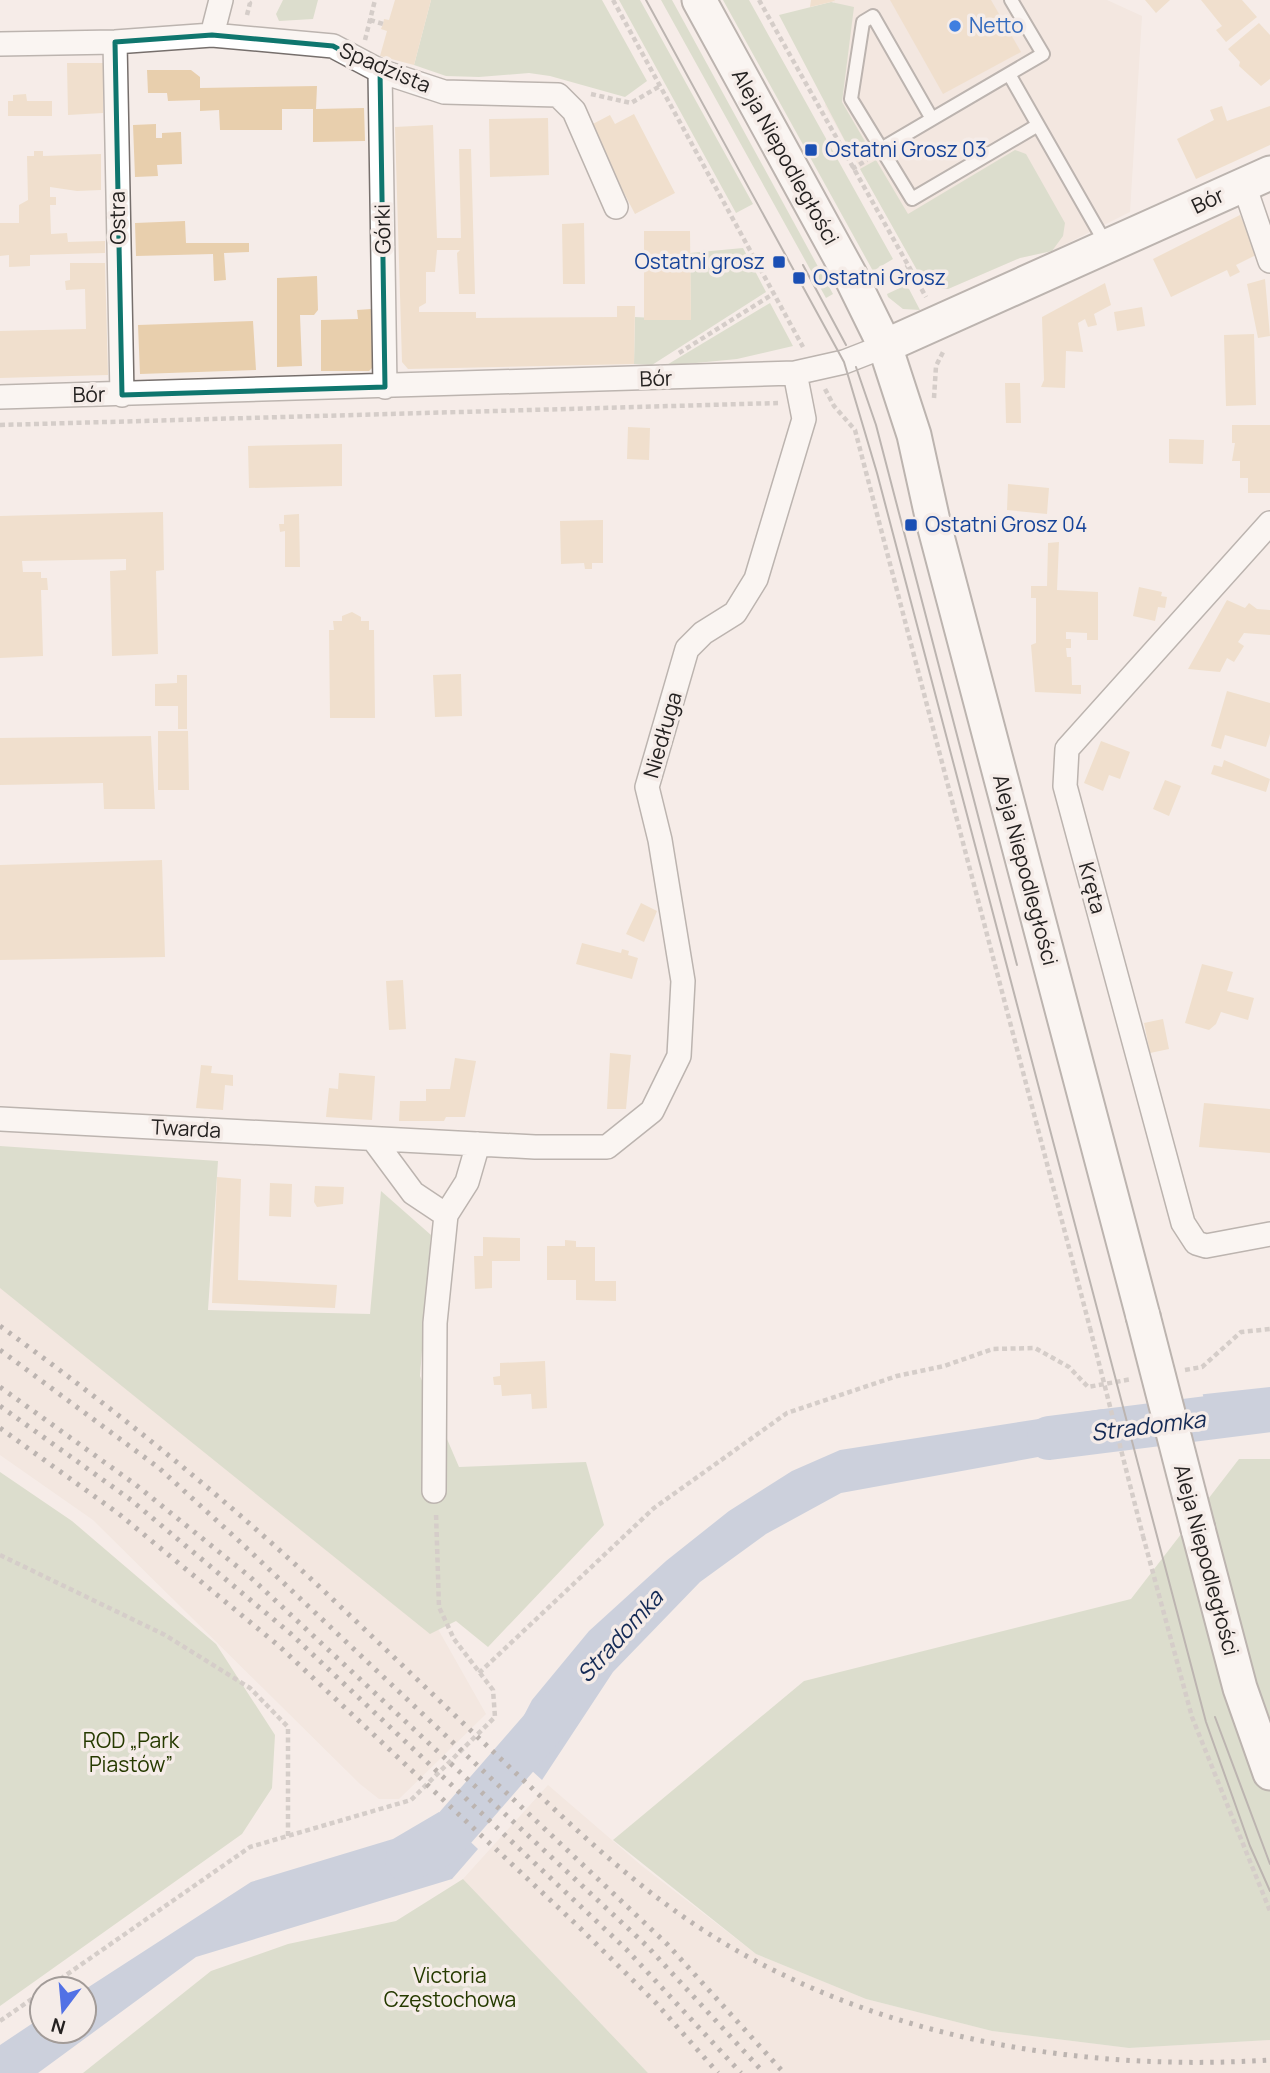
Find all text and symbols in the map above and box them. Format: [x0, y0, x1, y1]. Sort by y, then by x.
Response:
place label: Netto [969, 11, 1024, 39]
marker: Netto [947, 18, 963, 34]
street label: Spadzista [335, 35, 435, 99]
street label: Aleja Niepodległości [726, 64, 846, 249]
place label: Ostatni Grosz 03 [825, 135, 987, 163]
marker: Ostatni Grosz 03 [803, 142, 819, 158]
street label: Bór [1187, 180, 1229, 220]
street label: Ostra [103, 191, 131, 245]
street label: Górki [368, 204, 396, 254]
place label: Ostatni grosz [634, 247, 765, 275]
marker: Ostatni grosz [771, 254, 787, 270]
place label: Ostatni Grosz [813, 263, 946, 291]
marker: Ostatni Grosz [791, 270, 807, 286]
street label: Bór [639, 363, 673, 393]
street label: Bór [72, 380, 106, 408]
place label: Ostatni Grosz 04 [925, 510, 1087, 538]
marker: Ostatni Grosz 04 [903, 517, 919, 533]
street label: Niedługa [636, 688, 688, 781]
street label: Aleja Niepodległości [987, 771, 1065, 968]
street label: Kręta [1073, 859, 1113, 917]
street label: Twarda [150, 1112, 222, 1144]
water label: Stradomka [1089, 1402, 1208, 1448]
street label: Aleja Niepodległości [1168, 1461, 1246, 1658]
water label: Stradomka [569, 1581, 670, 1689]
park label: ROD „Park Piastów” [83, 1726, 180, 1778]
park label: Victoria Częstochowa [384, 1961, 516, 2013]
north arrow [28, 1975, 98, 2045]
text: N [48, 2012, 68, 2041]

